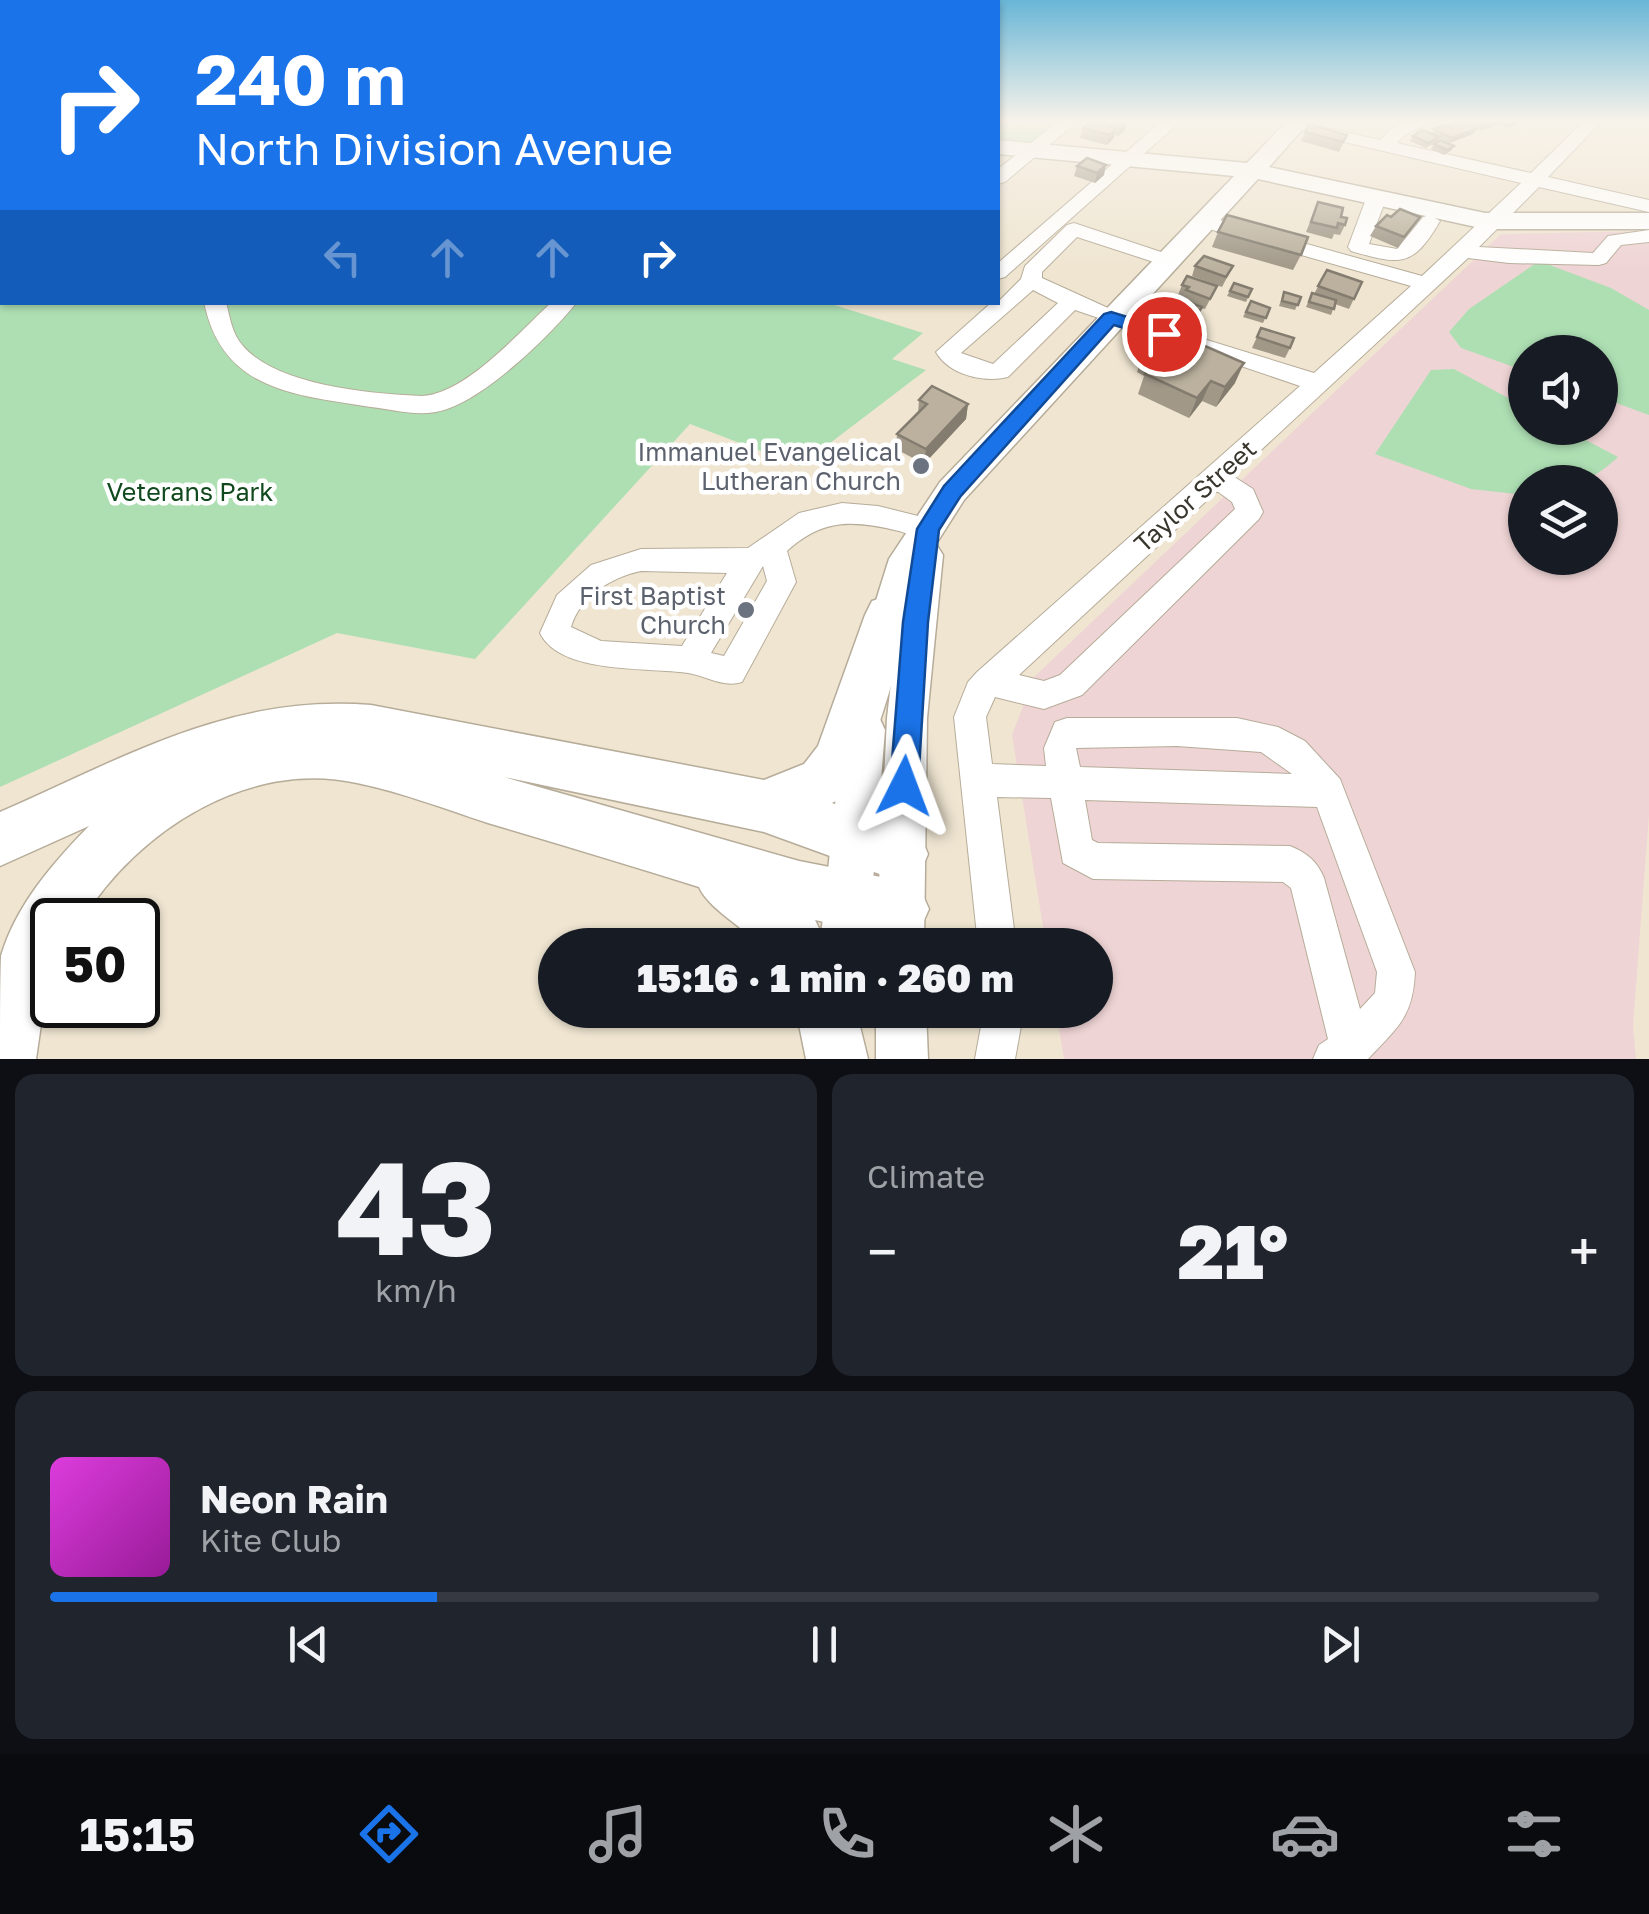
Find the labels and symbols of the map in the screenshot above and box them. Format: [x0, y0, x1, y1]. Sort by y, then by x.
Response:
pin [1122, 292, 1207, 377]
street label: Taylor Street [1127, 433, 1262, 559]
place label: Immanuel Evangelical Lutheran Church [637, 436, 901, 496]
marker: Immanuel Evangelical Lutheran Church [910, 455, 932, 477]
park label: Veterans Park [107, 476, 273, 507]
place label: First Baptist Church [579, 580, 726, 640]
marker: First Baptist Church [735, 599, 757, 621]
position arrow [852, 734, 956, 838]
speed limit sign: 50 [30, 898, 160, 1028]

